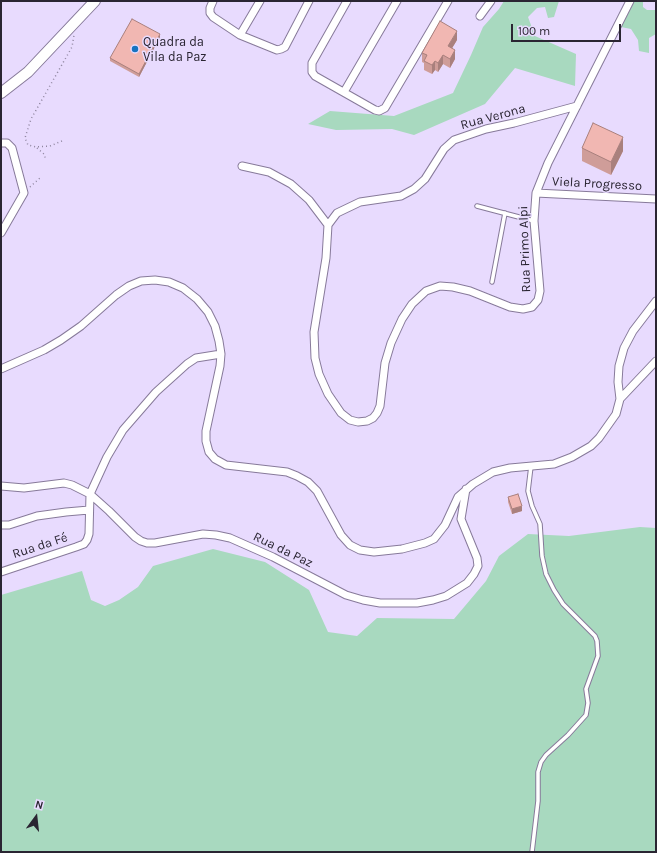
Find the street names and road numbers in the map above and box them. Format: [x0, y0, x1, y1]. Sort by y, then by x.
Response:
street label: Rua Verona [459, 101, 527, 133]
street label: Viela Progresso [552, 174, 642, 194]
street label: Rua Primo Alpi [516, 205, 534, 293]
street label: Rua da Paz [251, 529, 315, 571]
street label: Rua da Fé [10, 530, 70, 562]

